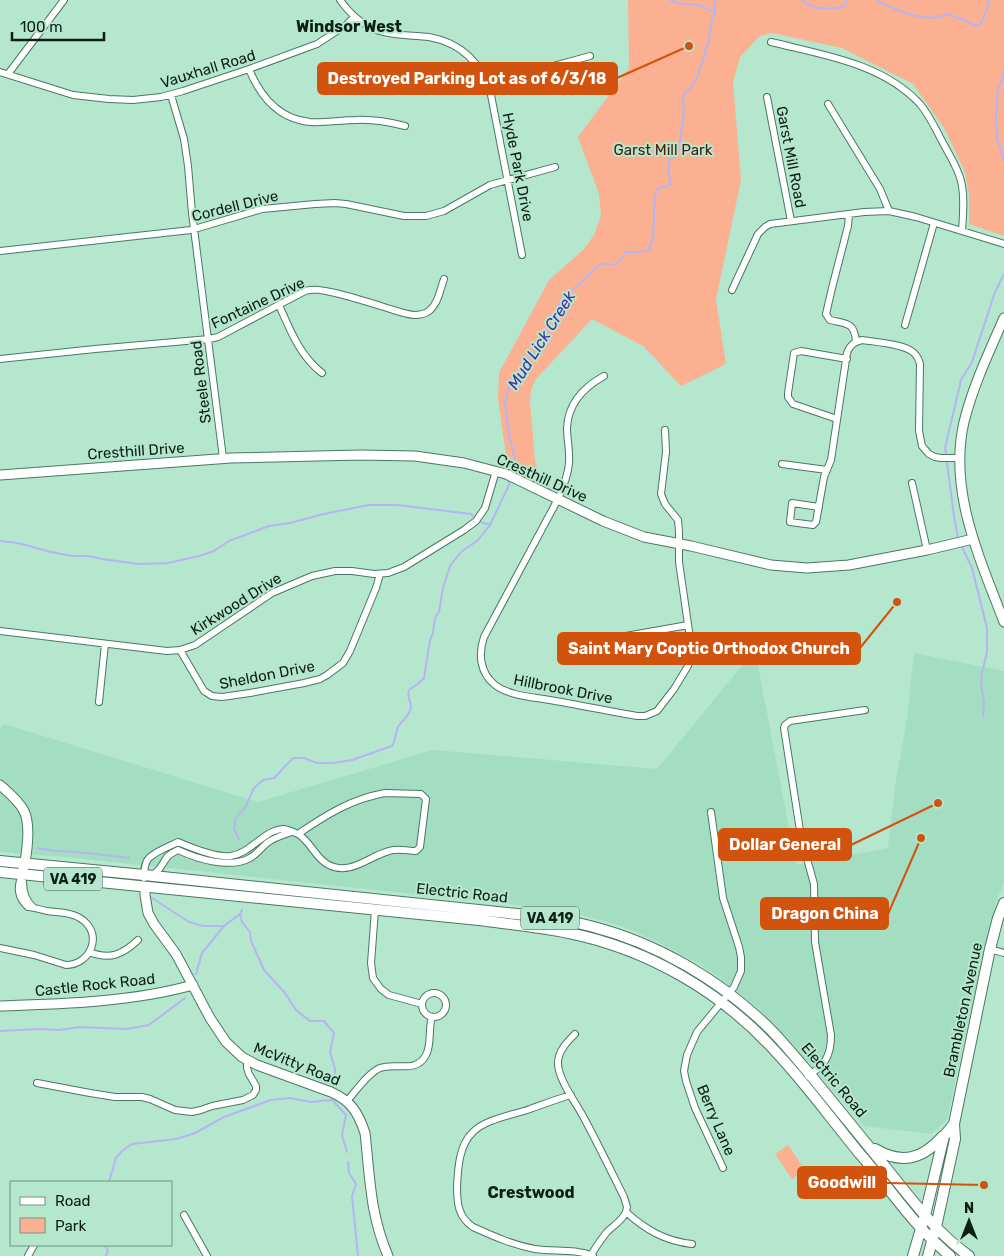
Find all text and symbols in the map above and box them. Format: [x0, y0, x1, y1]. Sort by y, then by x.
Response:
scale bar [12, 10, 105, 42]
district label: Windsor West [296, 17, 402, 36]
text: 100 m [20, 18, 62, 36]
street label: Vauxhall Road [158, 46, 258, 92]
callout: Destroyed Parking Lot as of 6/3/18 [318, 63, 617, 94]
text: Destroyed Parking Lot as of 6/3/18 [327, 69, 607, 88]
street label: Garst Mill Road [772, 105, 810, 209]
street label: Hyde Park Drive [499, 111, 537, 223]
park label: Garst Mill Park [613, 141, 713, 159]
street label: Cordell Drive [190, 187, 280, 225]
street label: Fontaine Drive [208, 273, 308, 333]
water label: Mud Lick Creek [504, 287, 580, 393]
street label: Steele Road [187, 340, 215, 424]
street label: Cresthill Drive [87, 439, 185, 463]
street label: Cresthill Drive [494, 450, 590, 506]
street label: Kirkwood Drive [187, 569, 285, 639]
callout: Saint Mary Coptic Orthodox Church [558, 633, 860, 664]
text: Saint Mary Coptic Orthodox Church [568, 639, 850, 658]
street label: Sheldon Drive [218, 657, 316, 693]
street label: Hillbrook Drive [512, 671, 614, 707]
callout: Dollar General [719, 829, 851, 860]
text: Dollar General [729, 835, 841, 854]
road number: VA 419 [44, 868, 102, 891]
street label: Electric Road [415, 879, 509, 907]
callout: Dragon China [761, 898, 888, 929]
text: Dragon China [771, 904, 879, 923]
road number: VA 419 [521, 906, 579, 930]
street label: Brambleton Avenue [940, 941, 986, 1079]
street label: Castle Rock Road [34, 970, 156, 1000]
street label: McVitty Road [251, 1038, 343, 1090]
street label: Electric Road [797, 1039, 871, 1121]
street label: Berry Lane [693, 1082, 739, 1158]
callout: Goodwill [798, 1167, 886, 1198]
text: Goodwill [808, 1173, 876, 1192]
legend [10, 1181, 172, 1246]
district label: Crestwood [487, 1183, 575, 1202]
text: Road [55, 1192, 91, 1210]
north arrow [944, 1196, 994, 1246]
text: N [964, 1200, 974, 1217]
text: Park [55, 1217, 86, 1235]

